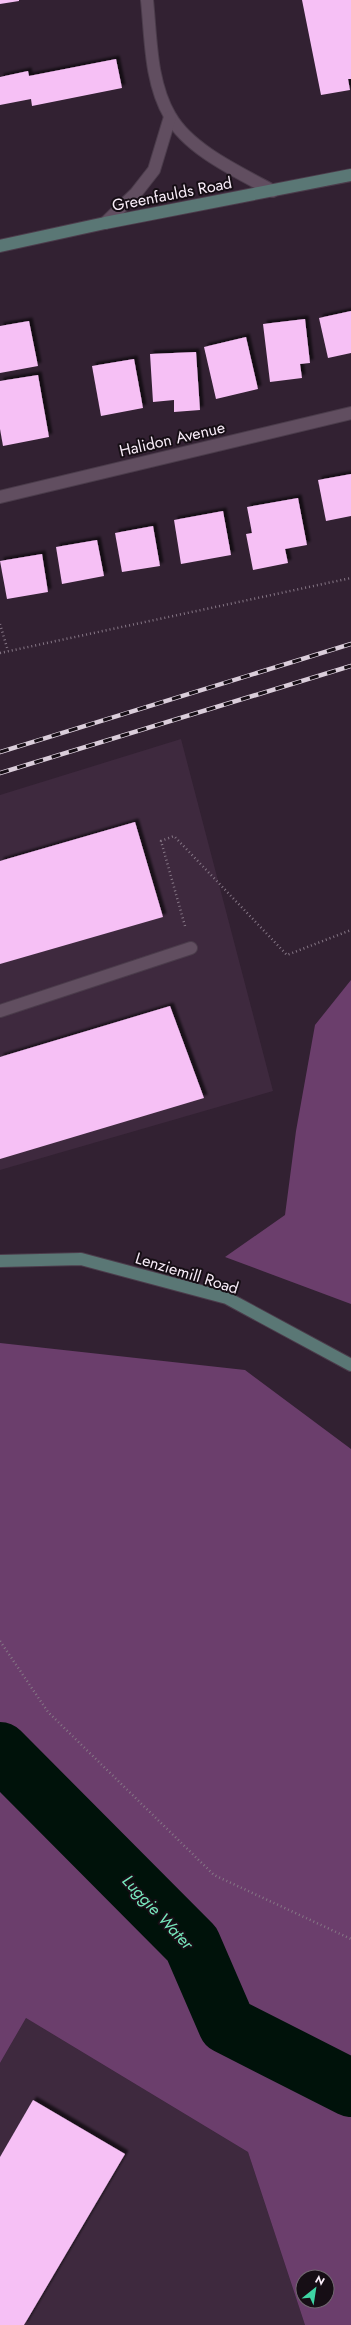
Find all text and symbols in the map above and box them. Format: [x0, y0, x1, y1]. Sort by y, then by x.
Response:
street label: Greenfaulds Road [110, 171, 234, 217]
street label: Halidon Avenue [117, 416, 227, 462]
street label: Lenziemill Road [133, 1246, 241, 1300]
water label: Luggie Water [117, 1869, 200, 1956]
north arrow [295, 2269, 335, 2309]
text: N [312, 2271, 328, 2289]

